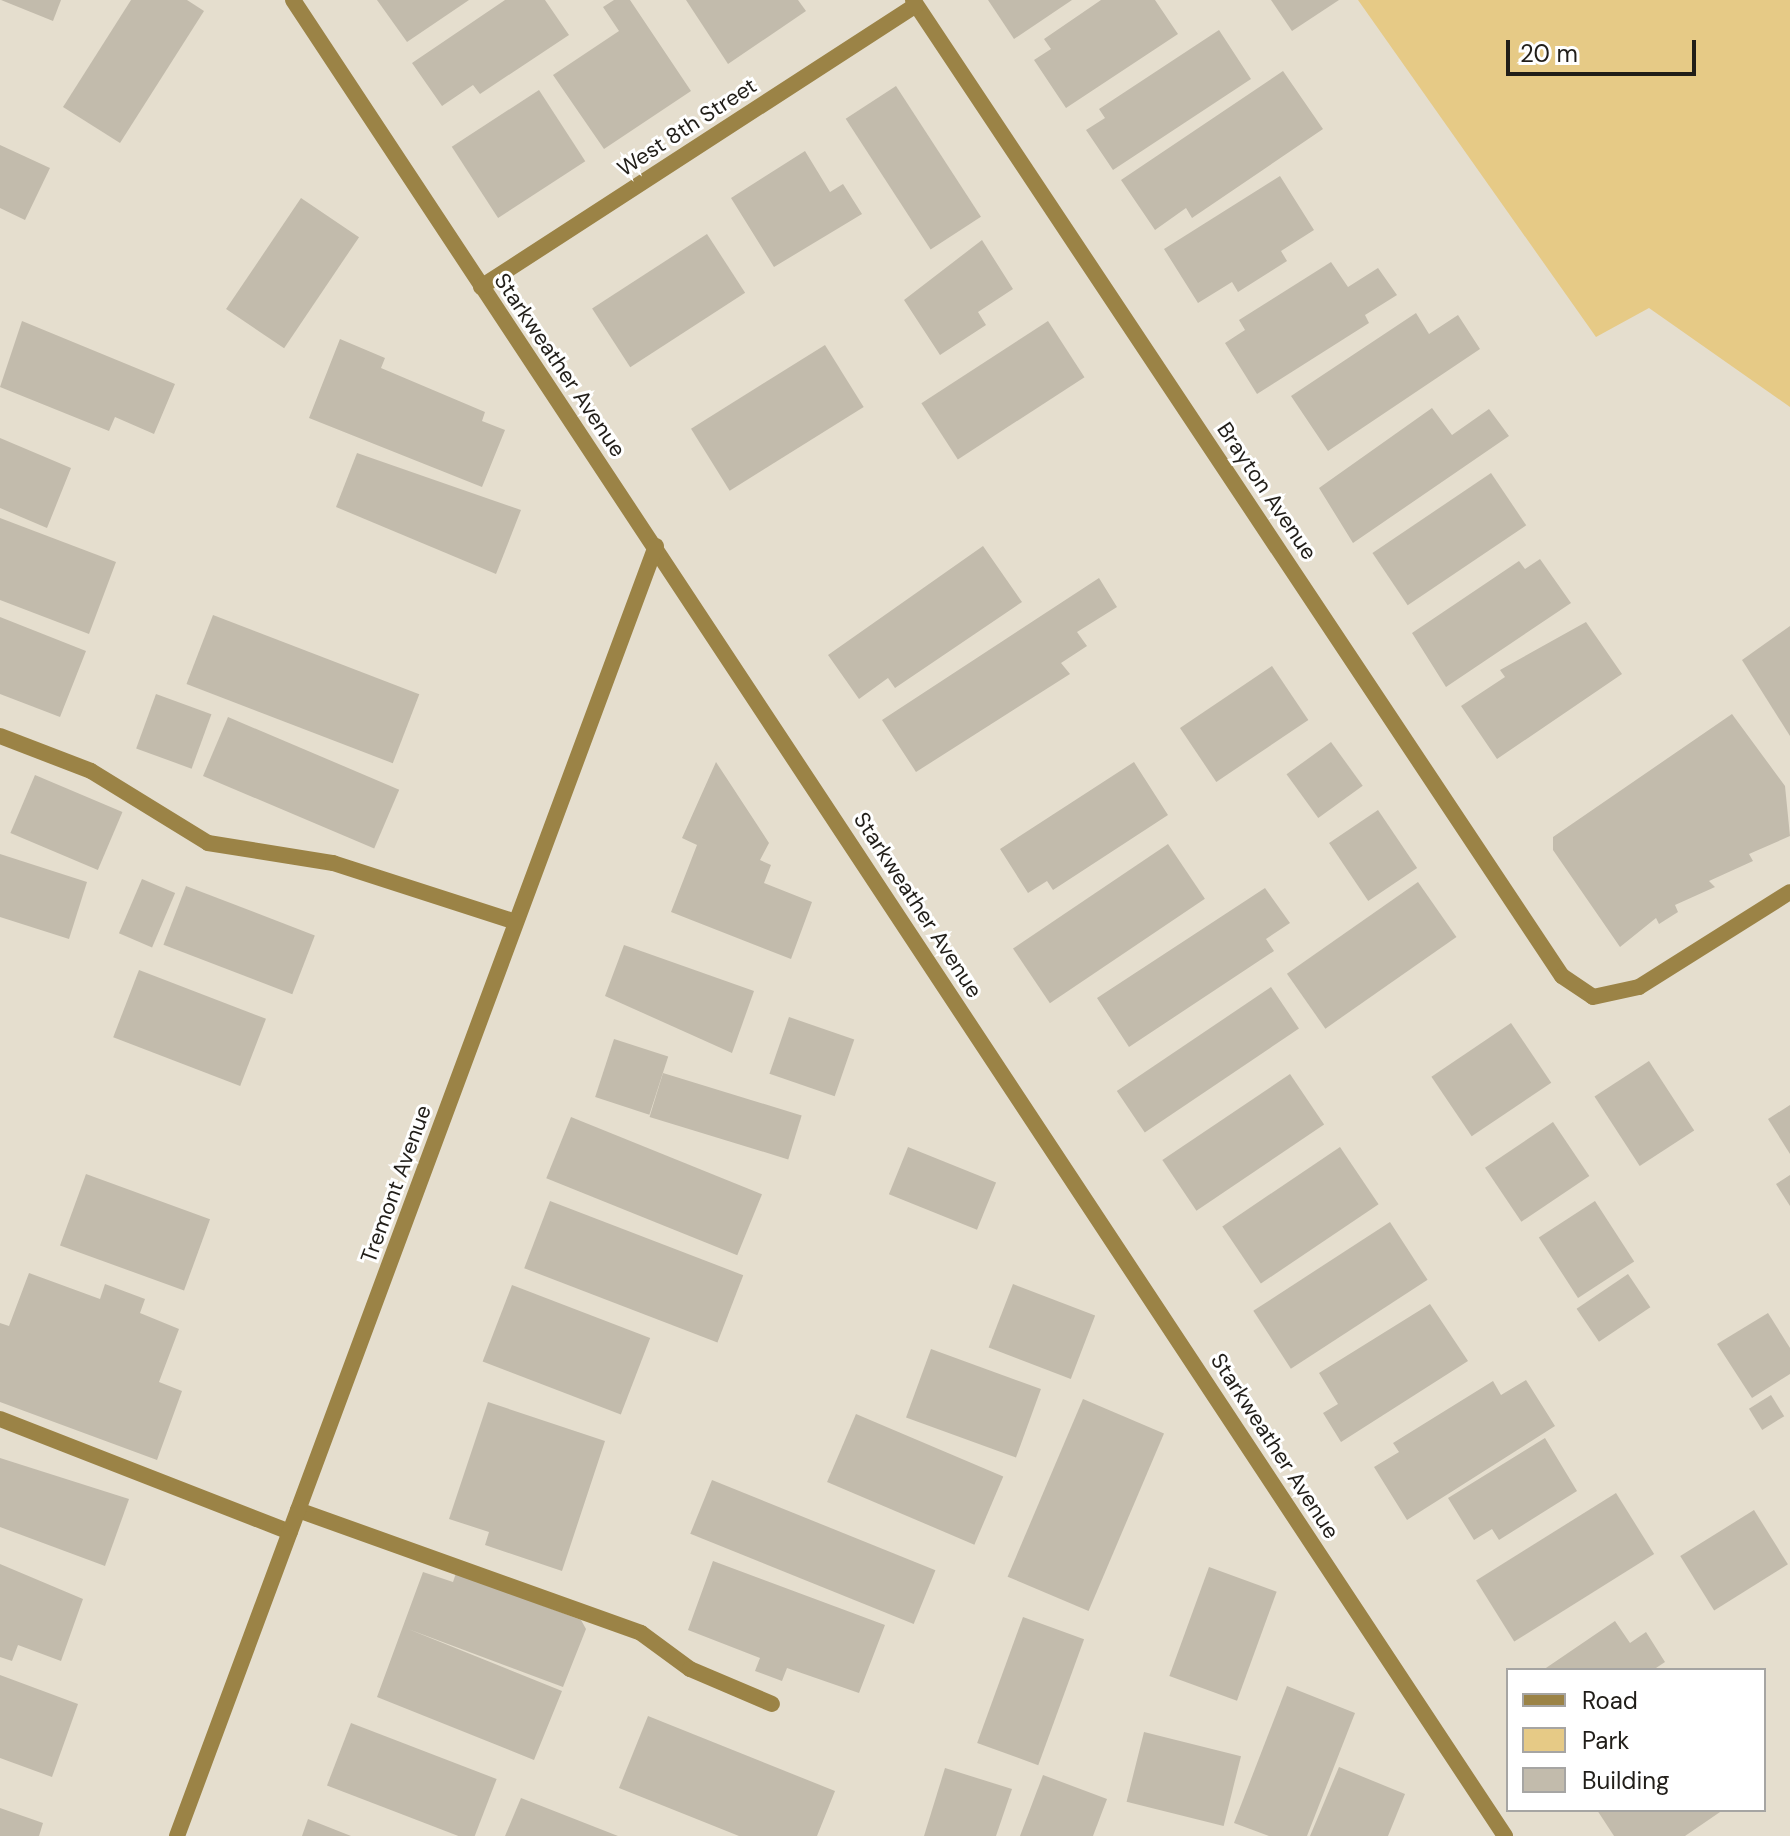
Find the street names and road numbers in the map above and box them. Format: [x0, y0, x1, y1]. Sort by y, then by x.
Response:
street label: West 8th Street [612, 72, 762, 182]
street label: Starkweather Avenue [489, 268, 631, 462]
street label: Brayton Avenue [1211, 417, 1323, 565]
street label: Starkweather Avenue [848, 807, 988, 1003]
street label: Tremont Avenue [355, 1102, 437, 1266]
street label: Starkweather Avenue [1205, 1348, 1345, 1544]

